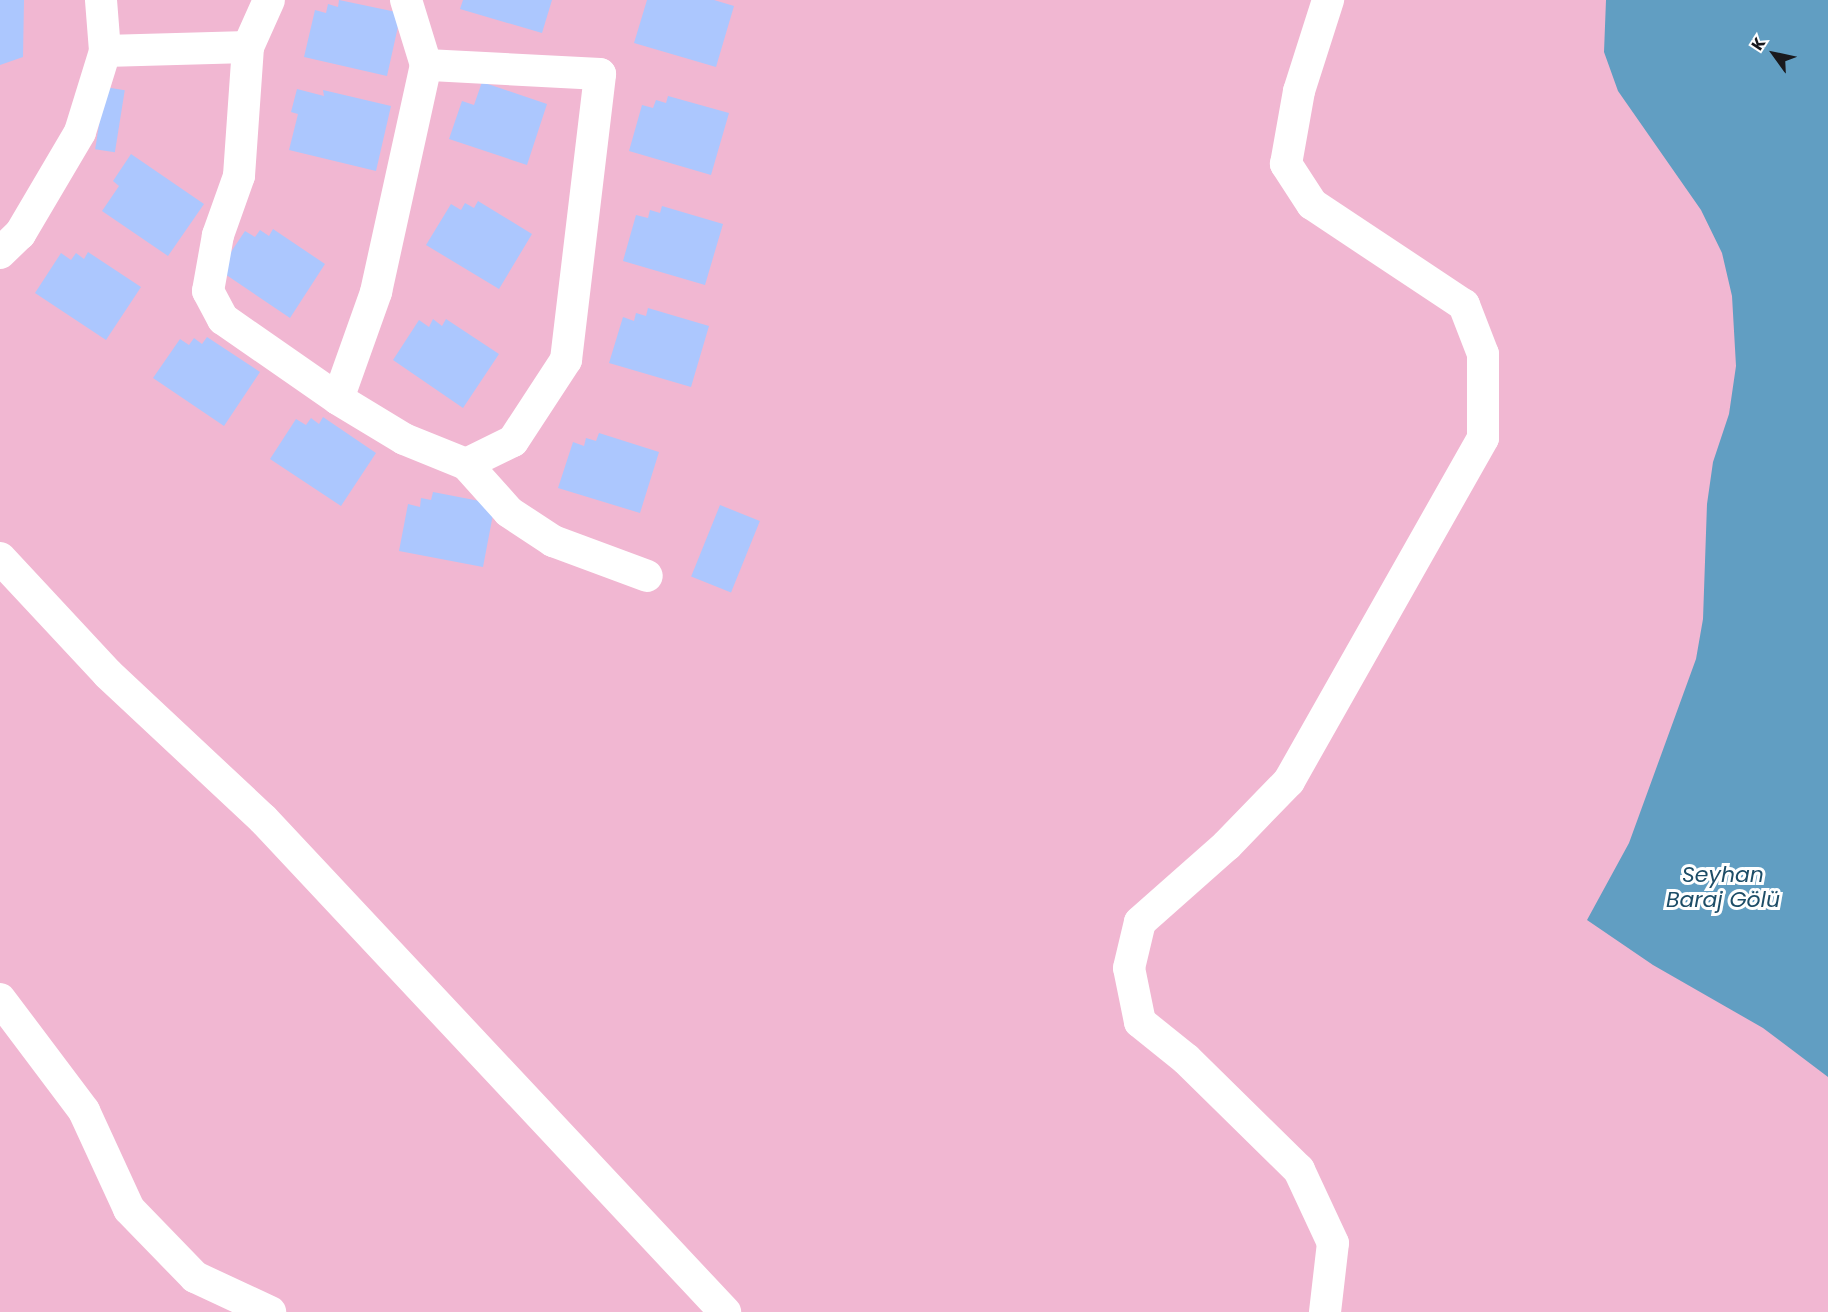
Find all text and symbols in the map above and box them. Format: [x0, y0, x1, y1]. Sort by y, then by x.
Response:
north arrow [1744, 24, 1804, 84]
text: K [1746, 33, 1771, 55]
water label: Seyhan Baraj Gölü [1666, 861, 1780, 912]

